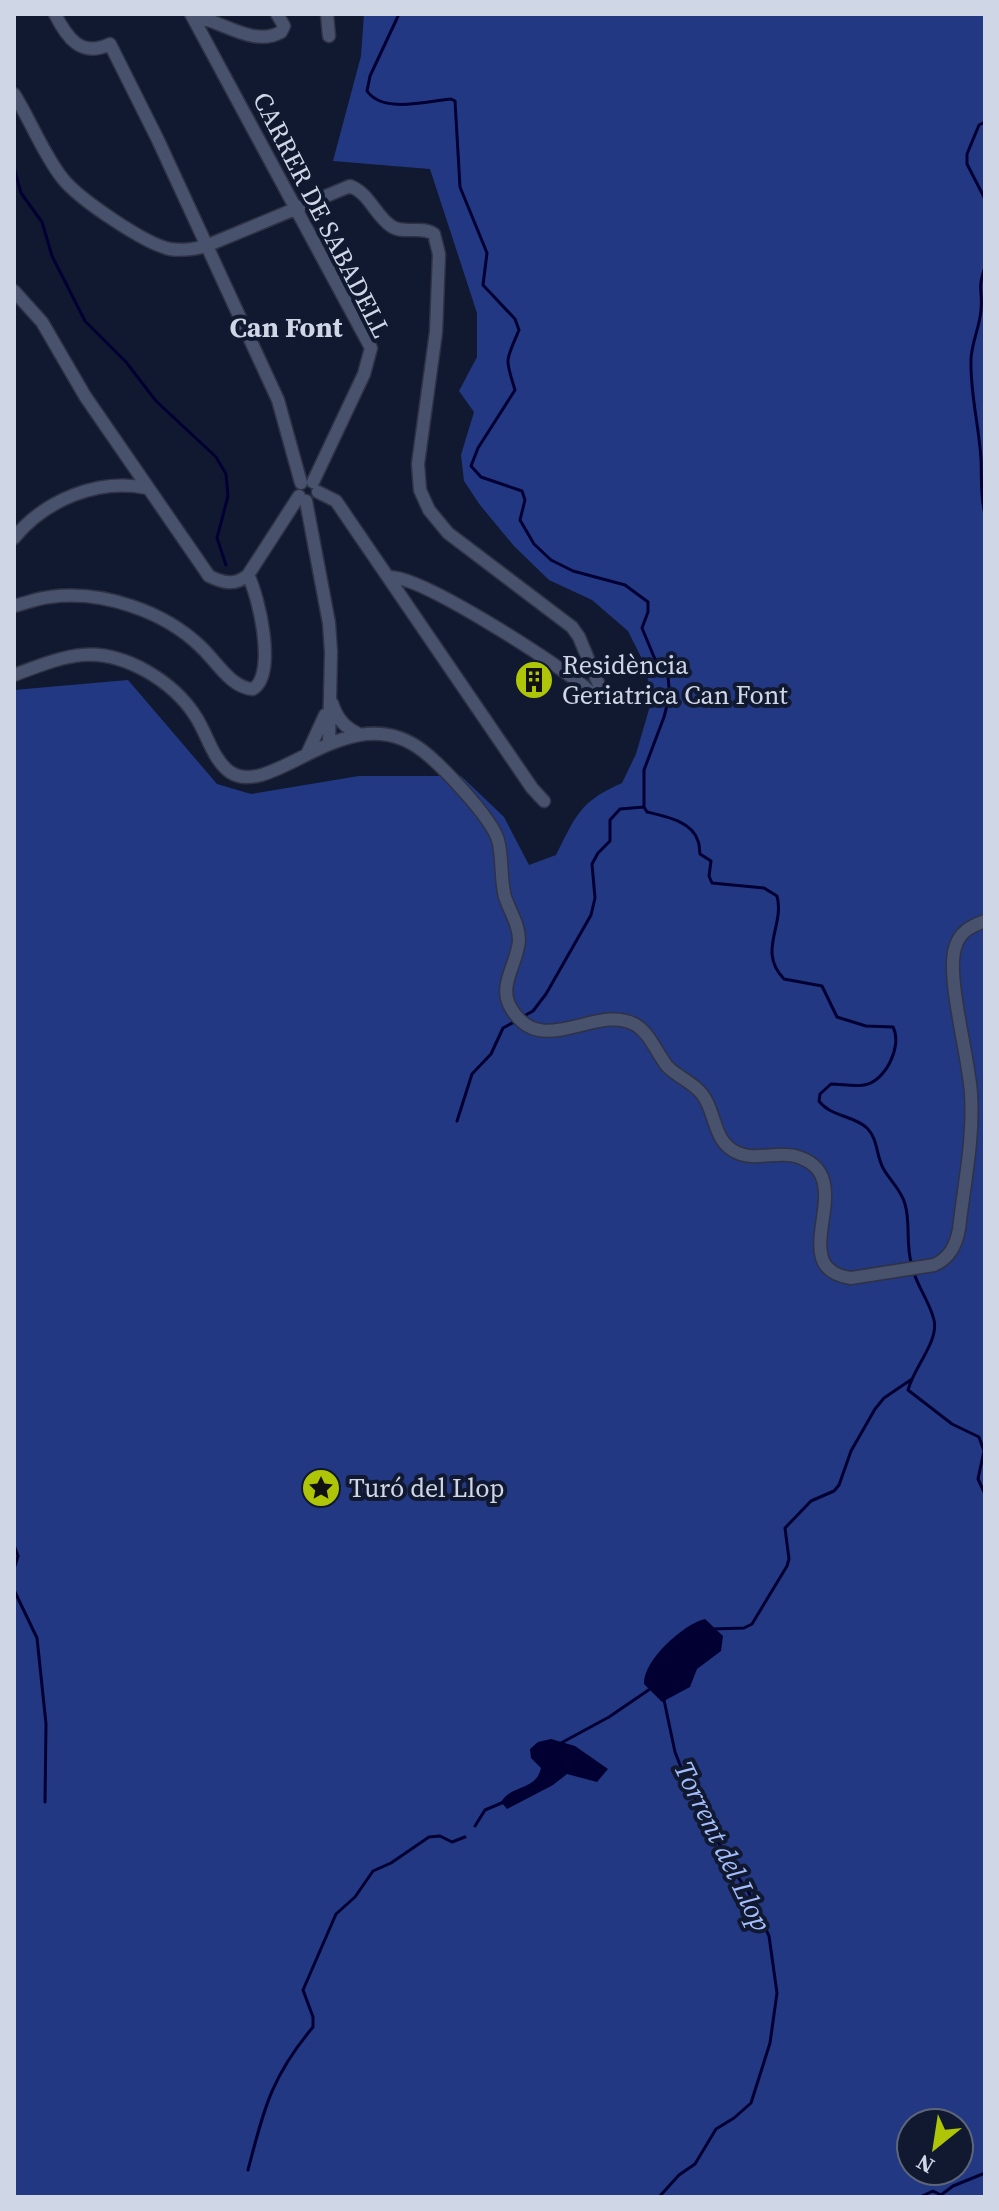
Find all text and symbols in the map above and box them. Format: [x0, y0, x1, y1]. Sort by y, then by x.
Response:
street label: CARRER DE SABADELL [244, 86, 400, 344]
district label: Can Font [229, 308, 344, 346]
place label: Residència Geriatrica Can Font [562, 647, 788, 713]
building icon: Residència Geriatrica Can Font [513, 659, 555, 701]
place icon: Turó del Llop [300, 1467, 342, 1509]
place label: Turó del Llop [349, 1470, 504, 1506]
water label: Torrent del Llop [665, 1755, 781, 1937]
north arrow [895, 2107, 975, 2187]
text: N [911, 2147, 939, 2181]

